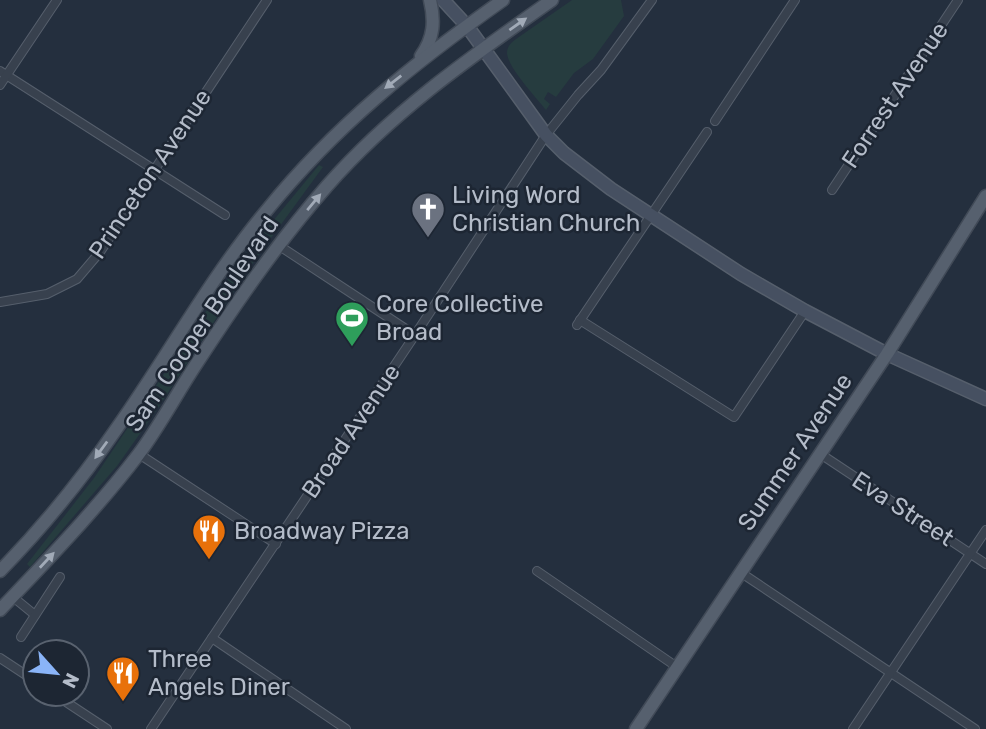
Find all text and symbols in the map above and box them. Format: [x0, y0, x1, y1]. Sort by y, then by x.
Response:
one-way arrow [509, 17, 527, 31]
street label: Forrest Avenue [836, 17, 954, 173]
one-way arrow [385, 74, 403, 89]
street label: Princeton Avenue [83, 84, 217, 264]
place label: Living Word Christian Church [452, 181, 640, 237]
church icon: Living Word Christian Church [409, 190, 447, 239]
one-way arrow [306, 193, 321, 210]
street label: Sam Cooper Boulevard [120, 211, 284, 437]
place label: Core Collective Broad [376, 290, 544, 346]
sports icon: Core Collective Broad [333, 299, 371, 348]
street label: Broad Avenue [296, 359, 406, 503]
street label: Summer Avenue [732, 368, 858, 536]
one-way arrow [94, 441, 108, 459]
street label: Eva Street [847, 466, 959, 552]
restaurant icon: Broadway Pizza [190, 512, 228, 561]
place label: Broadway Pizza [234, 517, 409, 545]
one-way arrow [38, 552, 54, 569]
north arrow [21, 638, 91, 708]
place label: Three Angels Diner [148, 645, 290, 701]
restaurant icon: Three Angels Diner [104, 654, 142, 703]
text: N [57, 669, 84, 692]

